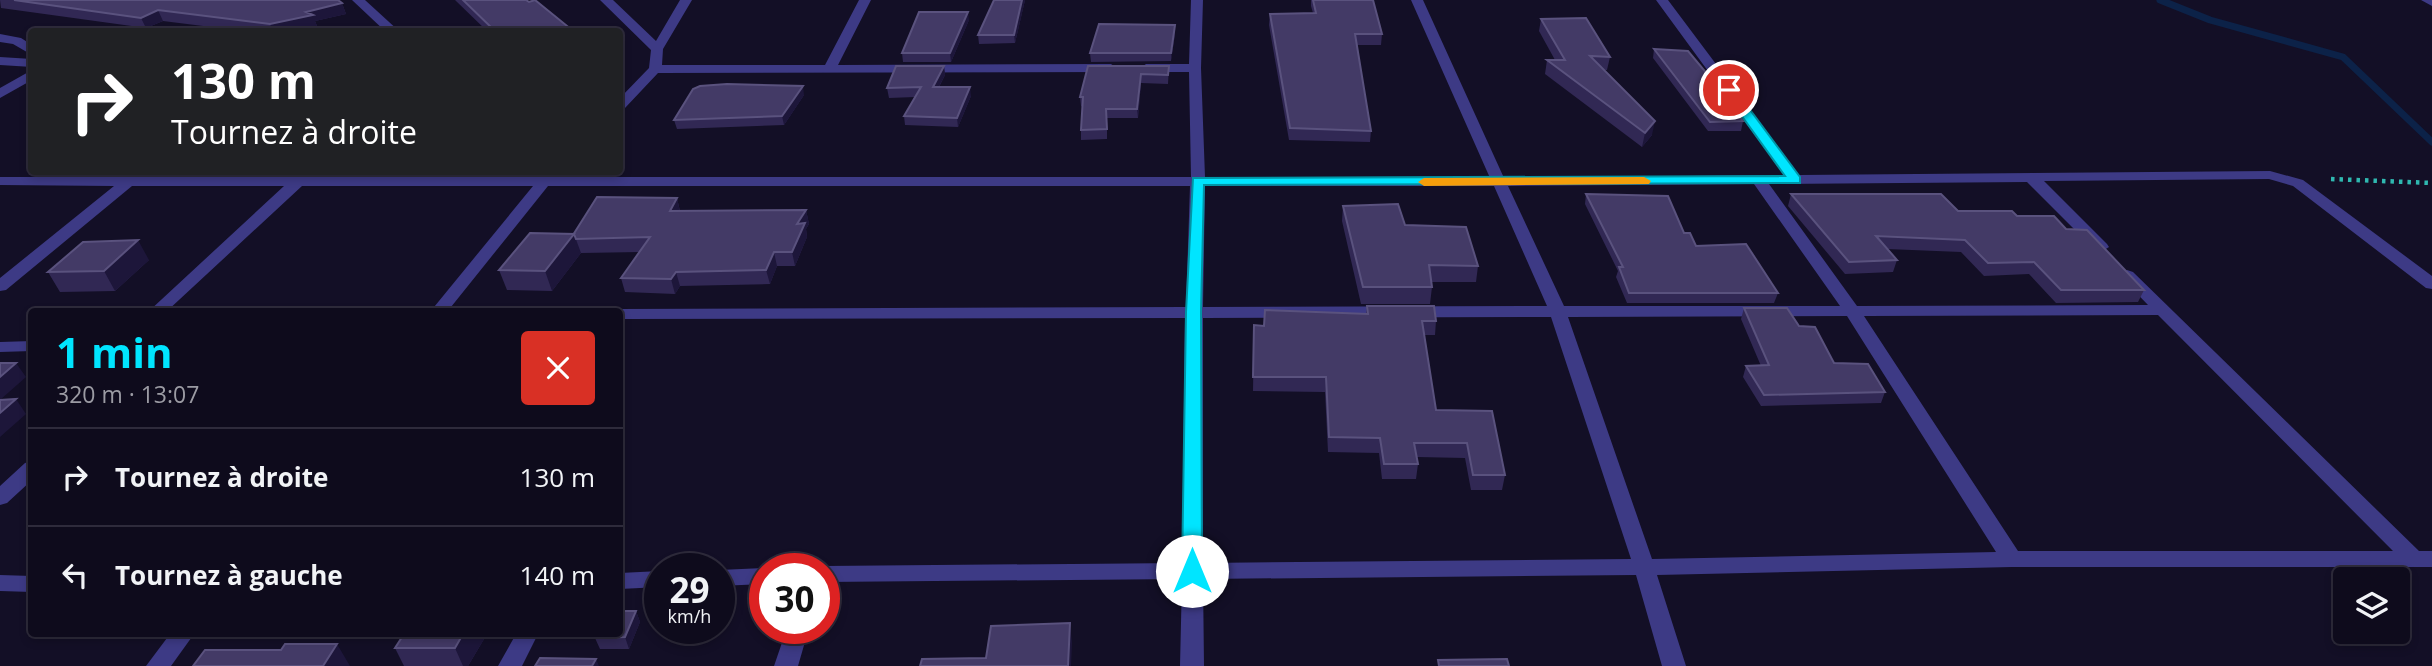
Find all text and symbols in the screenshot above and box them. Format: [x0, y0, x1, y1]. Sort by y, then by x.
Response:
text: 130 m [171, 47, 316, 113]
icon: right [56, 56, 147, 147]
pin [1699, 60, 1759, 120]
icon: arrive [1710, 71, 1748, 109]
text: Tournez à droite [171, 110, 417, 153]
text: 1 min [56, 323, 173, 380]
button: close [521, 331, 595, 405]
text: 320 m · 13:07 [56, 378, 199, 410]
icon: right [56, 458, 94, 496]
text: Tournez à droite [115, 459, 328, 495]
text: 130 m [520, 459, 595, 495]
position arrow [1155, 534, 1229, 608]
speed limit sign: 30 [749, 553, 840, 644]
icon: left [56, 556, 94, 594]
text: Tournez à gauche [115, 557, 343, 593]
text: 140 m [520, 557, 595, 593]
text: 29 [669, 566, 710, 613]
map controls [2333, 567, 2410, 644]
button: layers [2333, 567, 2410, 644]
text: km/h [668, 604, 711, 628]

